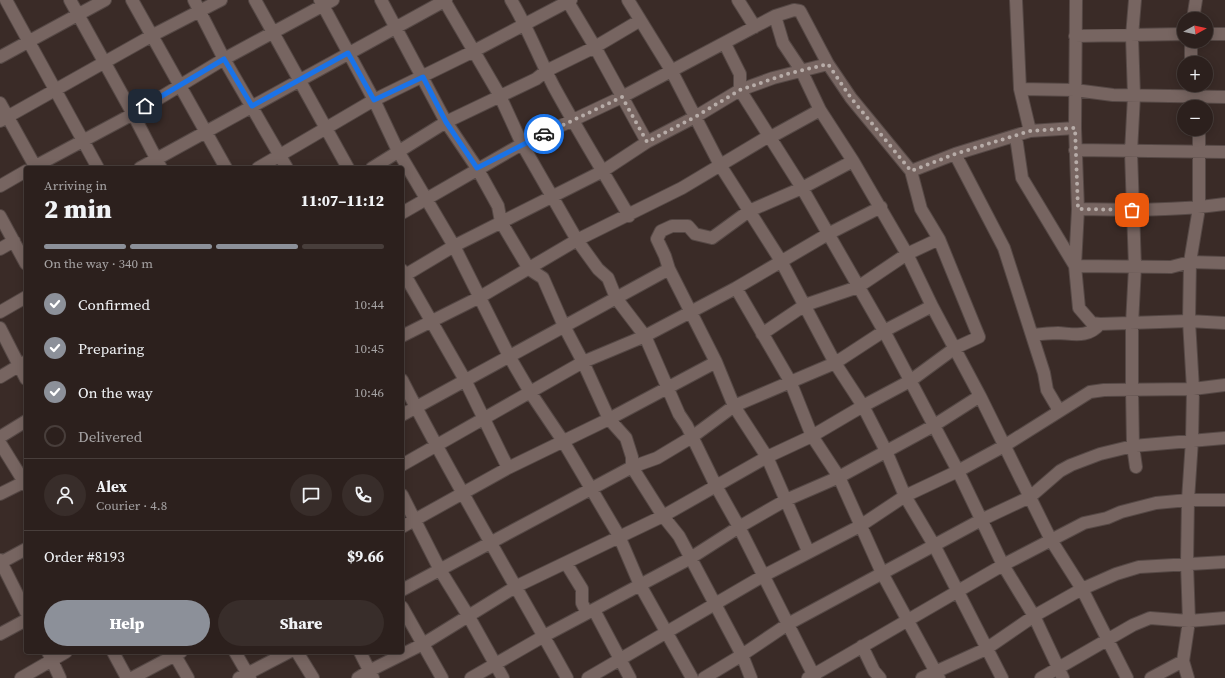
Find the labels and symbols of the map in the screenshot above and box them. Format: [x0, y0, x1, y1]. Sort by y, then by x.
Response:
north arrow [1177, 12, 1213, 48]
pin [128, 89, 162, 123]
courier [524, 114, 564, 154]
pin [1115, 193, 1149, 227]

